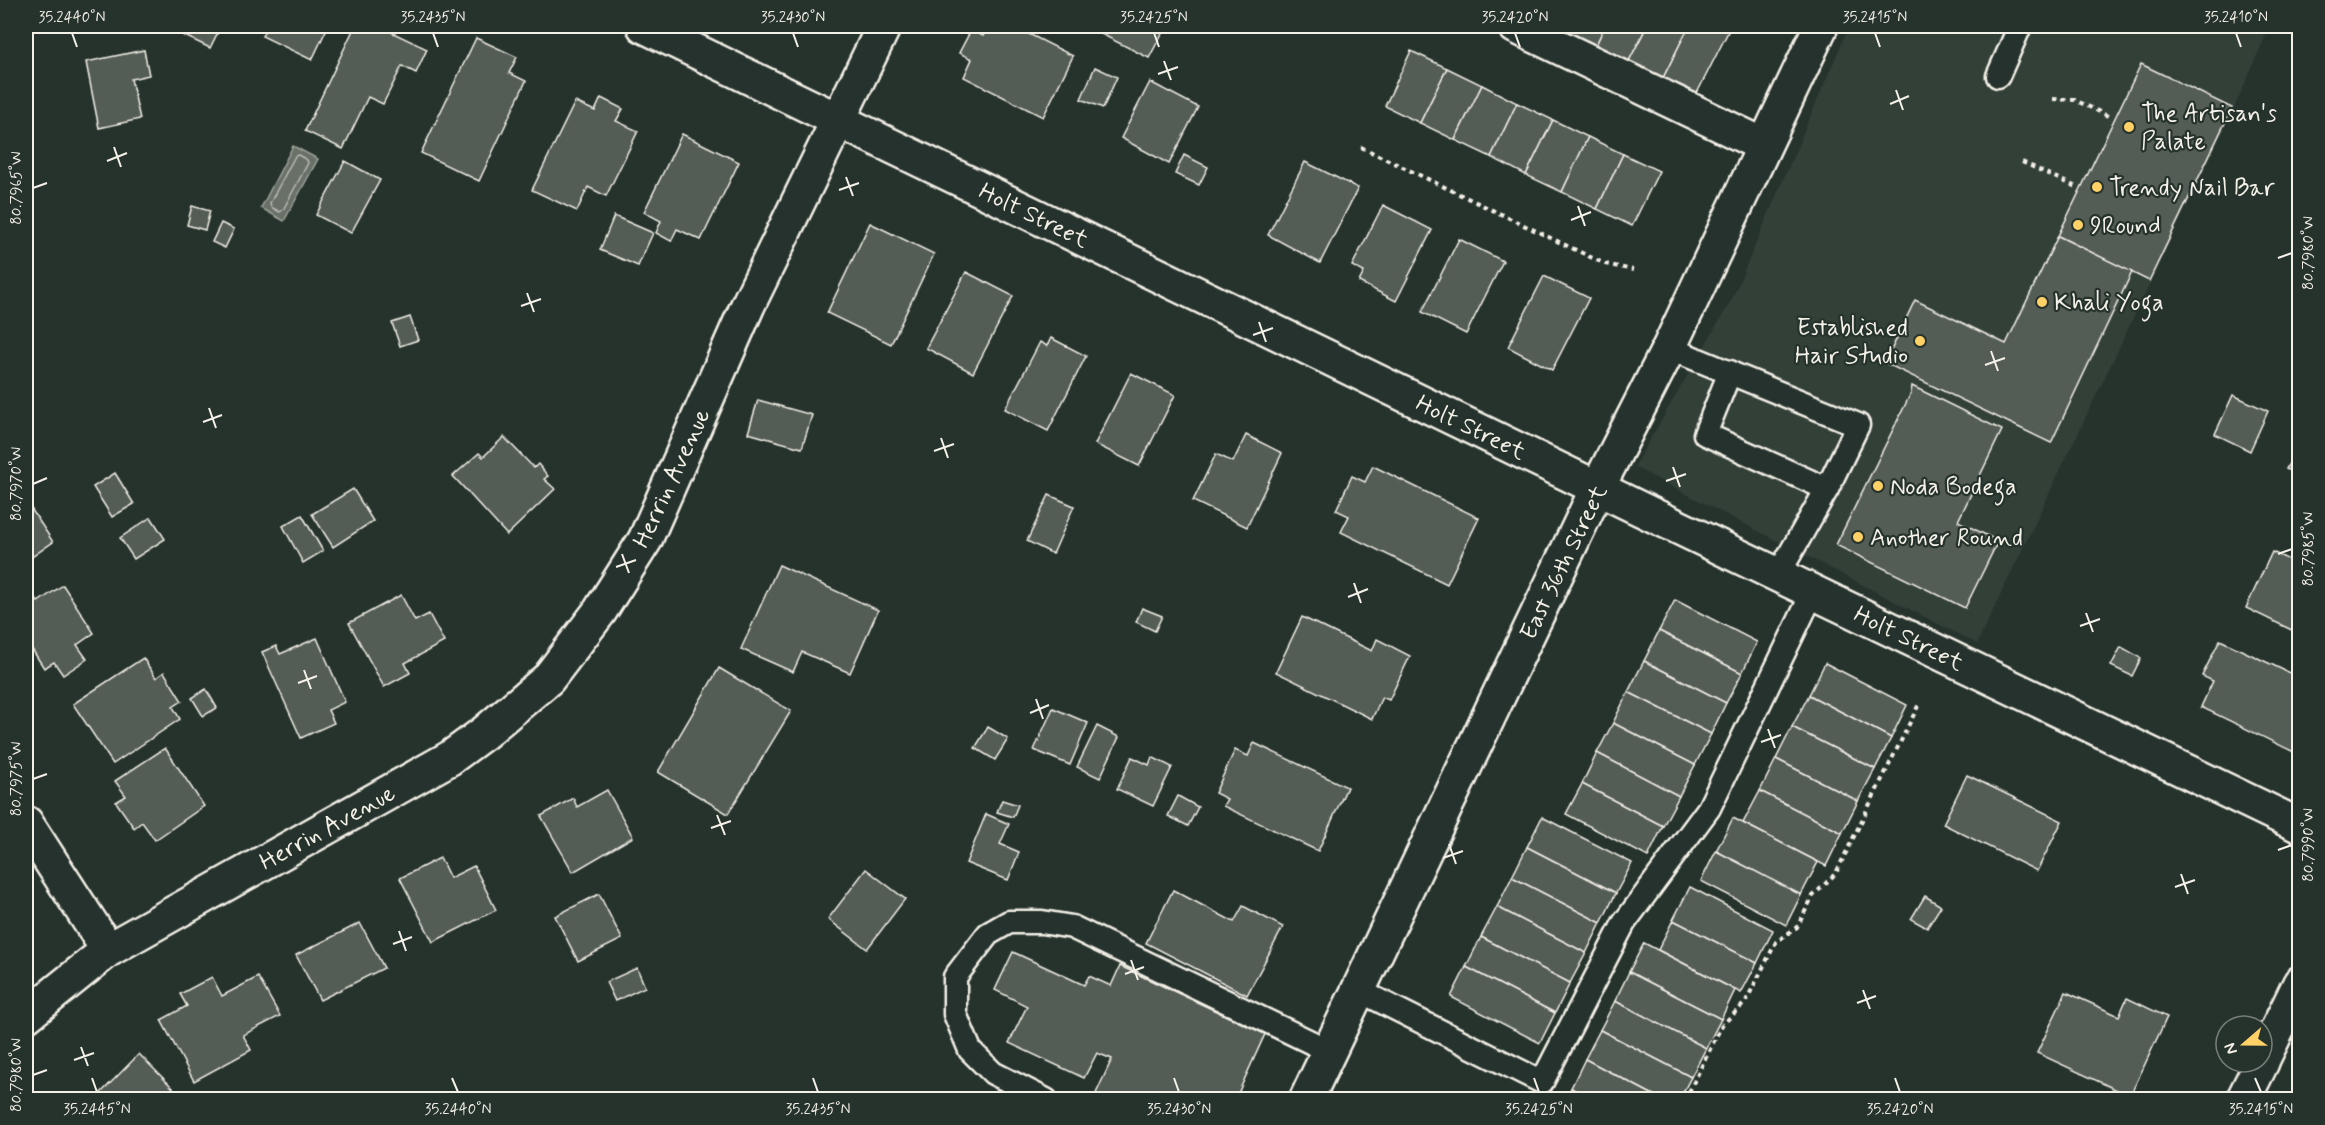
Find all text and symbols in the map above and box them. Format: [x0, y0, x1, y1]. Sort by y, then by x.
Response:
text: 35.2440°N [38, 8, 106, 28]
text: 35.2435°N [401, 8, 465, 28]
text: 35.2430°N [761, 8, 825, 28]
text: 35.2425°N [1120, 8, 1188, 28]
text: 35.2420°N [1481, 8, 1549, 28]
text: 35.2415°N [1843, 8, 1907, 28]
text: 35.2410°N [2204, 8, 2268, 28]
place label: The Artisan's Palate [2141, 99, 2277, 158]
marker: The Artisan's Palate [2122, 120, 2136, 134]
text: 80.7965°W [7, 151, 27, 225]
place label: Trendy Nail Bar [2109, 173, 2275, 204]
street label: Holt Street [973, 176, 1093, 256]
marker: Trendy Nail Bar [2090, 180, 2104, 194]
place label: 9Round [2090, 211, 2161, 242]
text: 80.7980°W [2299, 216, 2319, 290]
marker: 9Round [2071, 218, 2085, 232]
place label: Khali Yoga [2054, 288, 2164, 322]
marker: Khali Yoga [2035, 295, 2049, 309]
place label: Established Hair Studio [1795, 313, 1908, 372]
marker: Established Hair Studio [1913, 334, 1927, 348]
street label: Holt Street [1410, 388, 1530, 468]
street label: Herrin Avenue [627, 404, 718, 553]
text: 80.7970°W [7, 447, 27, 521]
place label: Noda Bodega [1890, 472, 2017, 506]
marker: Noda Bodega [1871, 479, 1885, 493]
street label: East 36th Street [1514, 480, 1615, 645]
text: 80.7985°W [2299, 512, 2319, 586]
place label: Another Round [1870, 523, 2023, 554]
marker: Another Round [1851, 530, 1865, 544]
street label: Holt Street [1848, 599, 1968, 679]
text: 80.7975°W [7, 742, 27, 816]
street label: Herrin Avenue [254, 778, 401, 878]
text: 80.7990°W [2299, 808, 2319, 882]
north arrow [2214, 1014, 2274, 1074]
text: 80.7980°W [7, 1038, 27, 1112]
text: N [2220, 1040, 2243, 1057]
text: 35.2445°N [63, 1100, 131, 1120]
text: 35.2440°N [424, 1100, 492, 1120]
text: 35.2435°N [786, 1100, 850, 1120]
text: 35.2430°N [1147, 1100, 1211, 1120]
text: 35.2425°N [1505, 1100, 1573, 1120]
text: 35.2420°N [1866, 1100, 1934, 1120]
text: 35.2415°N [2229, 1100, 2293, 1120]

